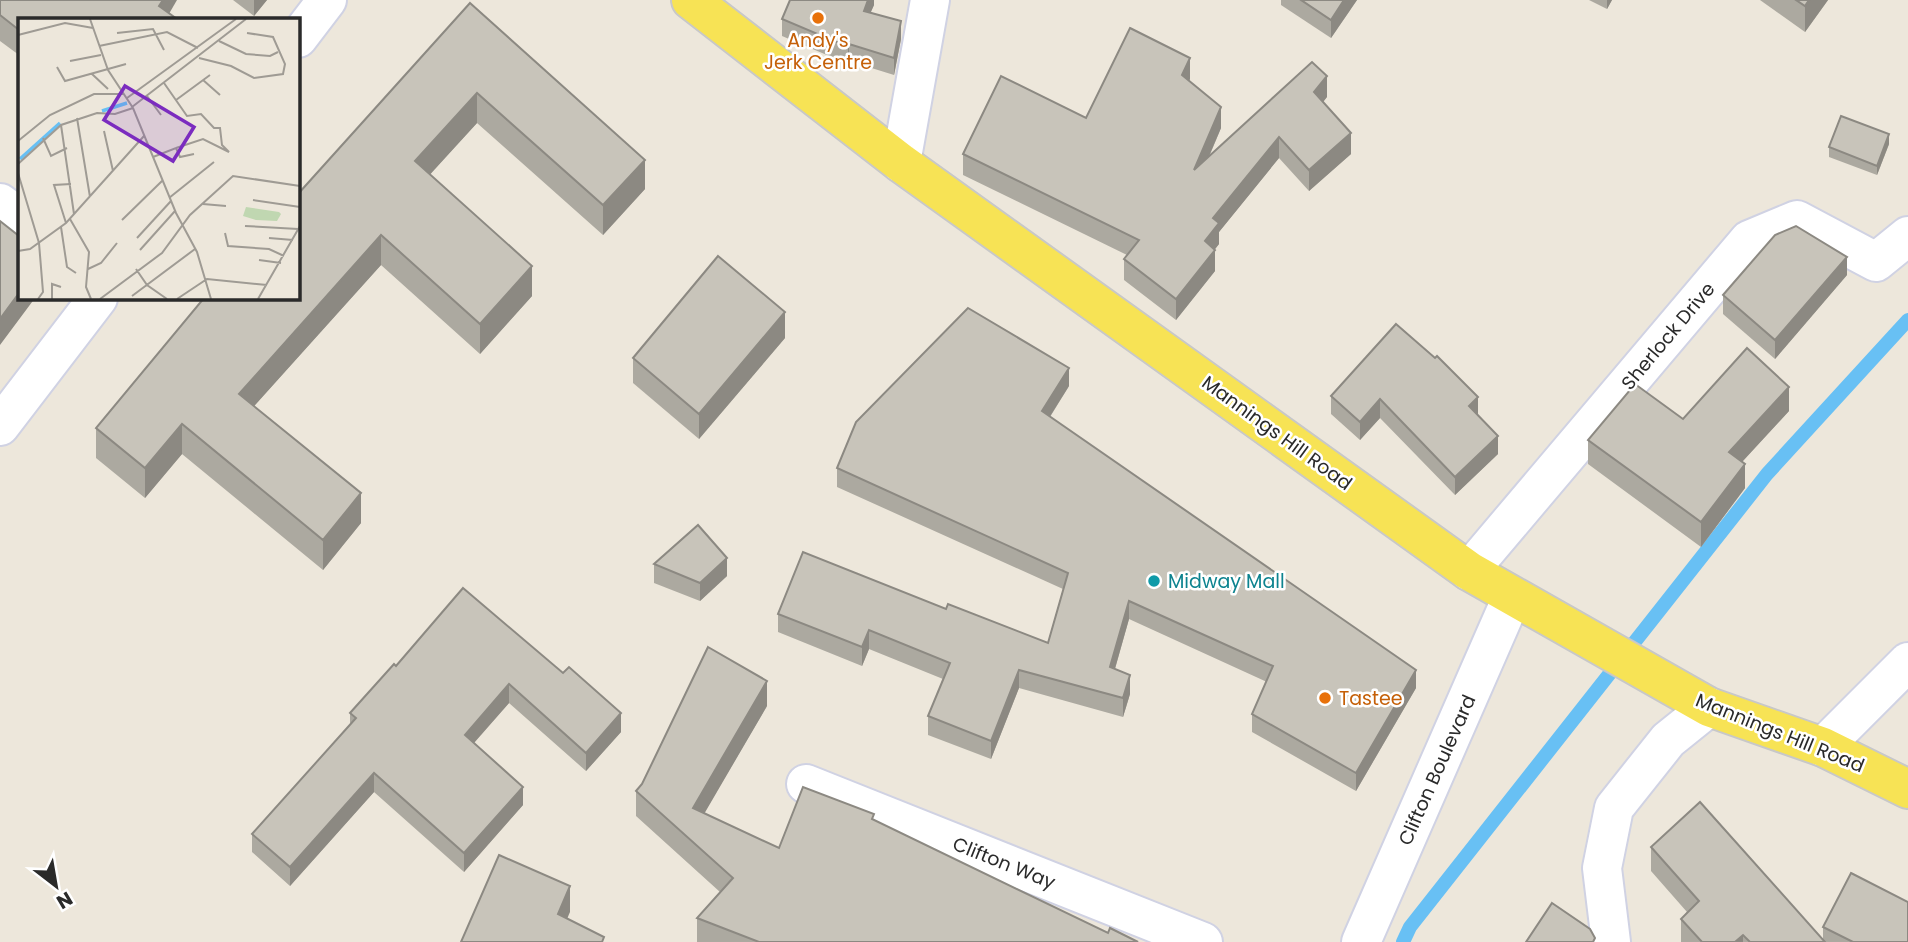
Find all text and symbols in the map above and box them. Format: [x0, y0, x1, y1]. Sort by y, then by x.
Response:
marker: Andy's Jerk Centre [810, 10, 826, 26]
inset map [18, 18, 299, 299]
place label: Andy's Jerk Centre [764, 27, 872, 76]
street label: Sherlock Drive [1615, 276, 1721, 396]
street label: Mannings Hill Road [1196, 369, 1358, 497]
place label: Midway Mall [1168, 568, 1285, 595]
marker: Midway Mall [1146, 573, 1162, 589]
place label: Tastee [1339, 685, 1403, 712]
street label: Mannings Hill Road [1692, 687, 1868, 779]
marker: Tastee [1317, 690, 1333, 706]
street label: Clifton Boulevard [1392, 690, 1482, 850]
street label: Clifton Way [949, 830, 1060, 896]
north arrow [21, 851, 91, 921]
text: N [51, 885, 78, 915]

